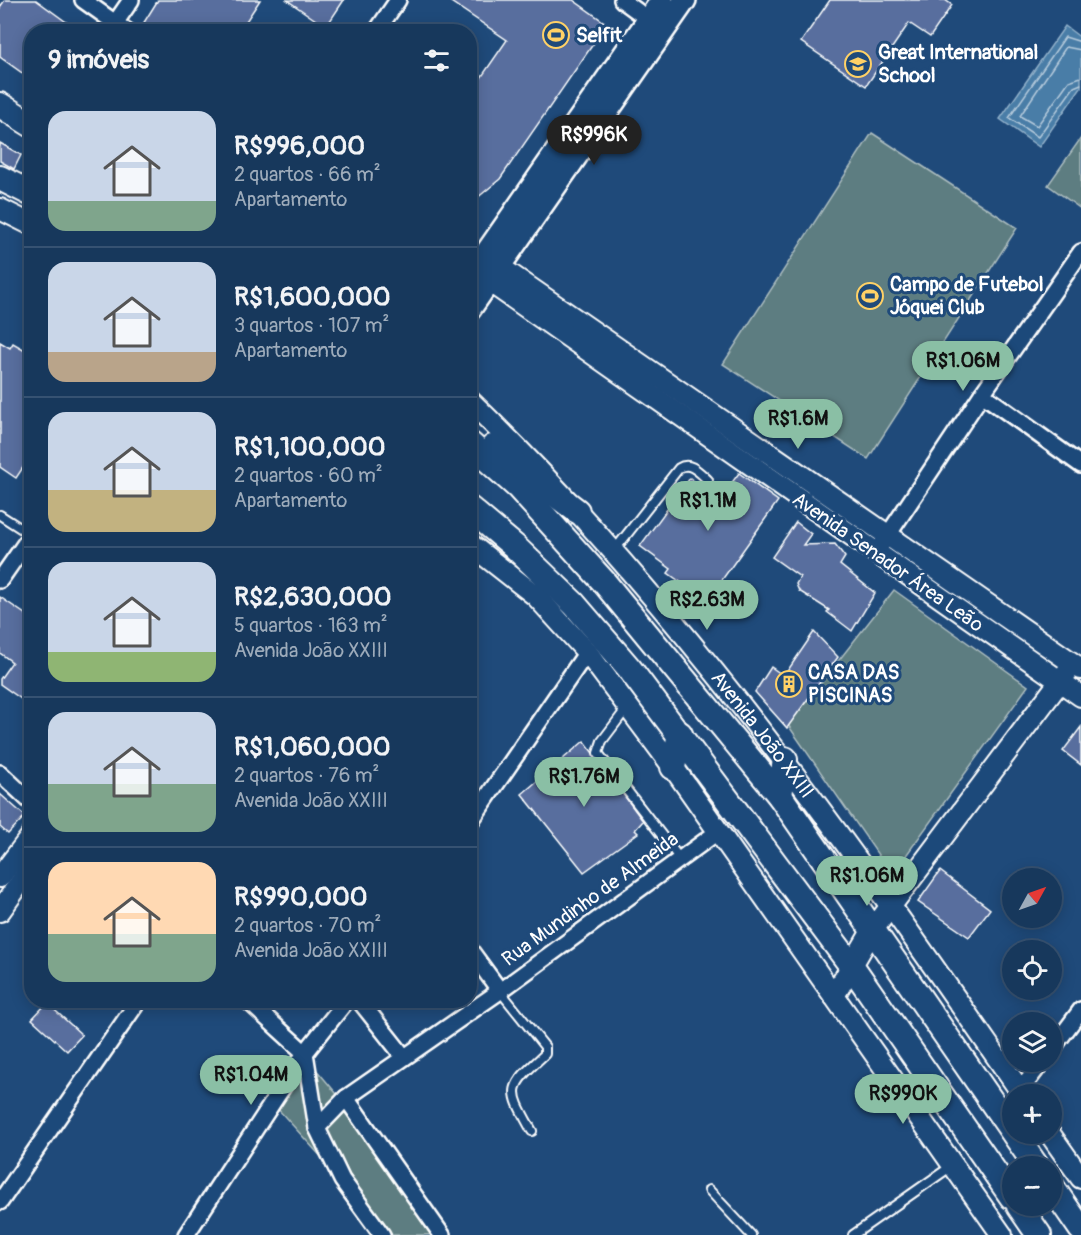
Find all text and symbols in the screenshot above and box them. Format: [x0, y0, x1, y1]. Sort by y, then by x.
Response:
sports icon: Selfit [541, 20, 571, 50]
place label: Selfit [576, 23, 623, 48]
place label: Great International School [878, 40, 1038, 88]
text: 9 imóveis [48, 44, 149, 76]
icon: filters [420, 44, 453, 77]
school or university icon: Great International School [843, 49, 873, 79]
pin: R$996K [545, 115, 643, 166]
text: R$996K [561, 122, 627, 147]
text: R$996,000 [234, 130, 365, 162]
icon: home [96, 135, 168, 207]
text: 2 quartos · 66 m² [234, 162, 380, 187]
text: Apartamento [234, 187, 347, 212]
place label: Campo de Futebol Jóquei Club [890, 272, 1043, 320]
text: R$1,600,000 [234, 281, 390, 313]
sports icon: Campo de Futebol Jóquei Club [855, 281, 885, 311]
icon: home [96, 286, 168, 358]
text: 3 quartos · 107 m² [234, 313, 389, 338]
text: Apartamento [234, 338, 347, 363]
pin: R$1.06M [908, 341, 1018, 392]
text: R$1.06M [926, 348, 1000, 373]
pin: R$1.6M [749, 399, 847, 450]
text: R$1.6M [768, 406, 828, 431]
text: R$1,100,000 [234, 431, 385, 463]
icon: home [96, 436, 168, 508]
text: 2 quartos · 60 m² [234, 463, 383, 488]
pin: R$1.1M [659, 481, 757, 532]
street label: Avenida Senador Área Leão [788, 486, 989, 638]
text: Apartamento [234, 488, 347, 513]
text: R$1.1M [680, 488, 736, 513]
pin: R$2.63M [652, 580, 762, 631]
text: R$2,630,000 [234, 581, 392, 613]
icon: home [96, 586, 168, 658]
text: R$2.63M [669, 587, 745, 612]
text: 5 quartos · 163 m² [234, 613, 387, 638]
text: Avenida João XXIII [234, 638, 388, 663]
place label: CASA DAS PISCINAS [808, 660, 899, 708]
street label: Avenida João XXIII [706, 666, 820, 803]
building icon: CASA DAS PISCINAS [774, 669, 804, 699]
text: R$1,060,000 [234, 731, 390, 763]
icon: home [96, 736, 168, 808]
pin: R$1.76M [529, 757, 639, 808]
text: 2 quartos · 76 m² [234, 763, 379, 788]
text: R$1.76M [548, 764, 620, 789]
text: Avenida João XXIII [234, 788, 388, 813]
street label: Rua Mundinho de Almeida [497, 827, 683, 971]
pin: R$1.06M [812, 856, 922, 907]
text: R$1.06M [830, 863, 904, 888]
north arrow [1002, 868, 1062, 928]
map controls [1002, 868, 1062, 1216]
text: R$990,000 [234, 881, 368, 913]
icon: home [96, 886, 168, 958]
text: 2 quartos · 70 m² [234, 913, 381, 938]
text: Avenida João XXIII [234, 938, 388, 963]
button: locate [1002, 940, 1062, 1000]
button: layers [1002, 1012, 1062, 1072]
pin: R$1.04M [196, 1055, 306, 1106]
text: R$1.04M [214, 1062, 288, 1087]
pin: R$990K [854, 1074, 952, 1125]
text: R$990K [869, 1081, 937, 1106]
button: + [1002, 1084, 1062, 1144]
button: − [1002, 1156, 1062, 1216]

